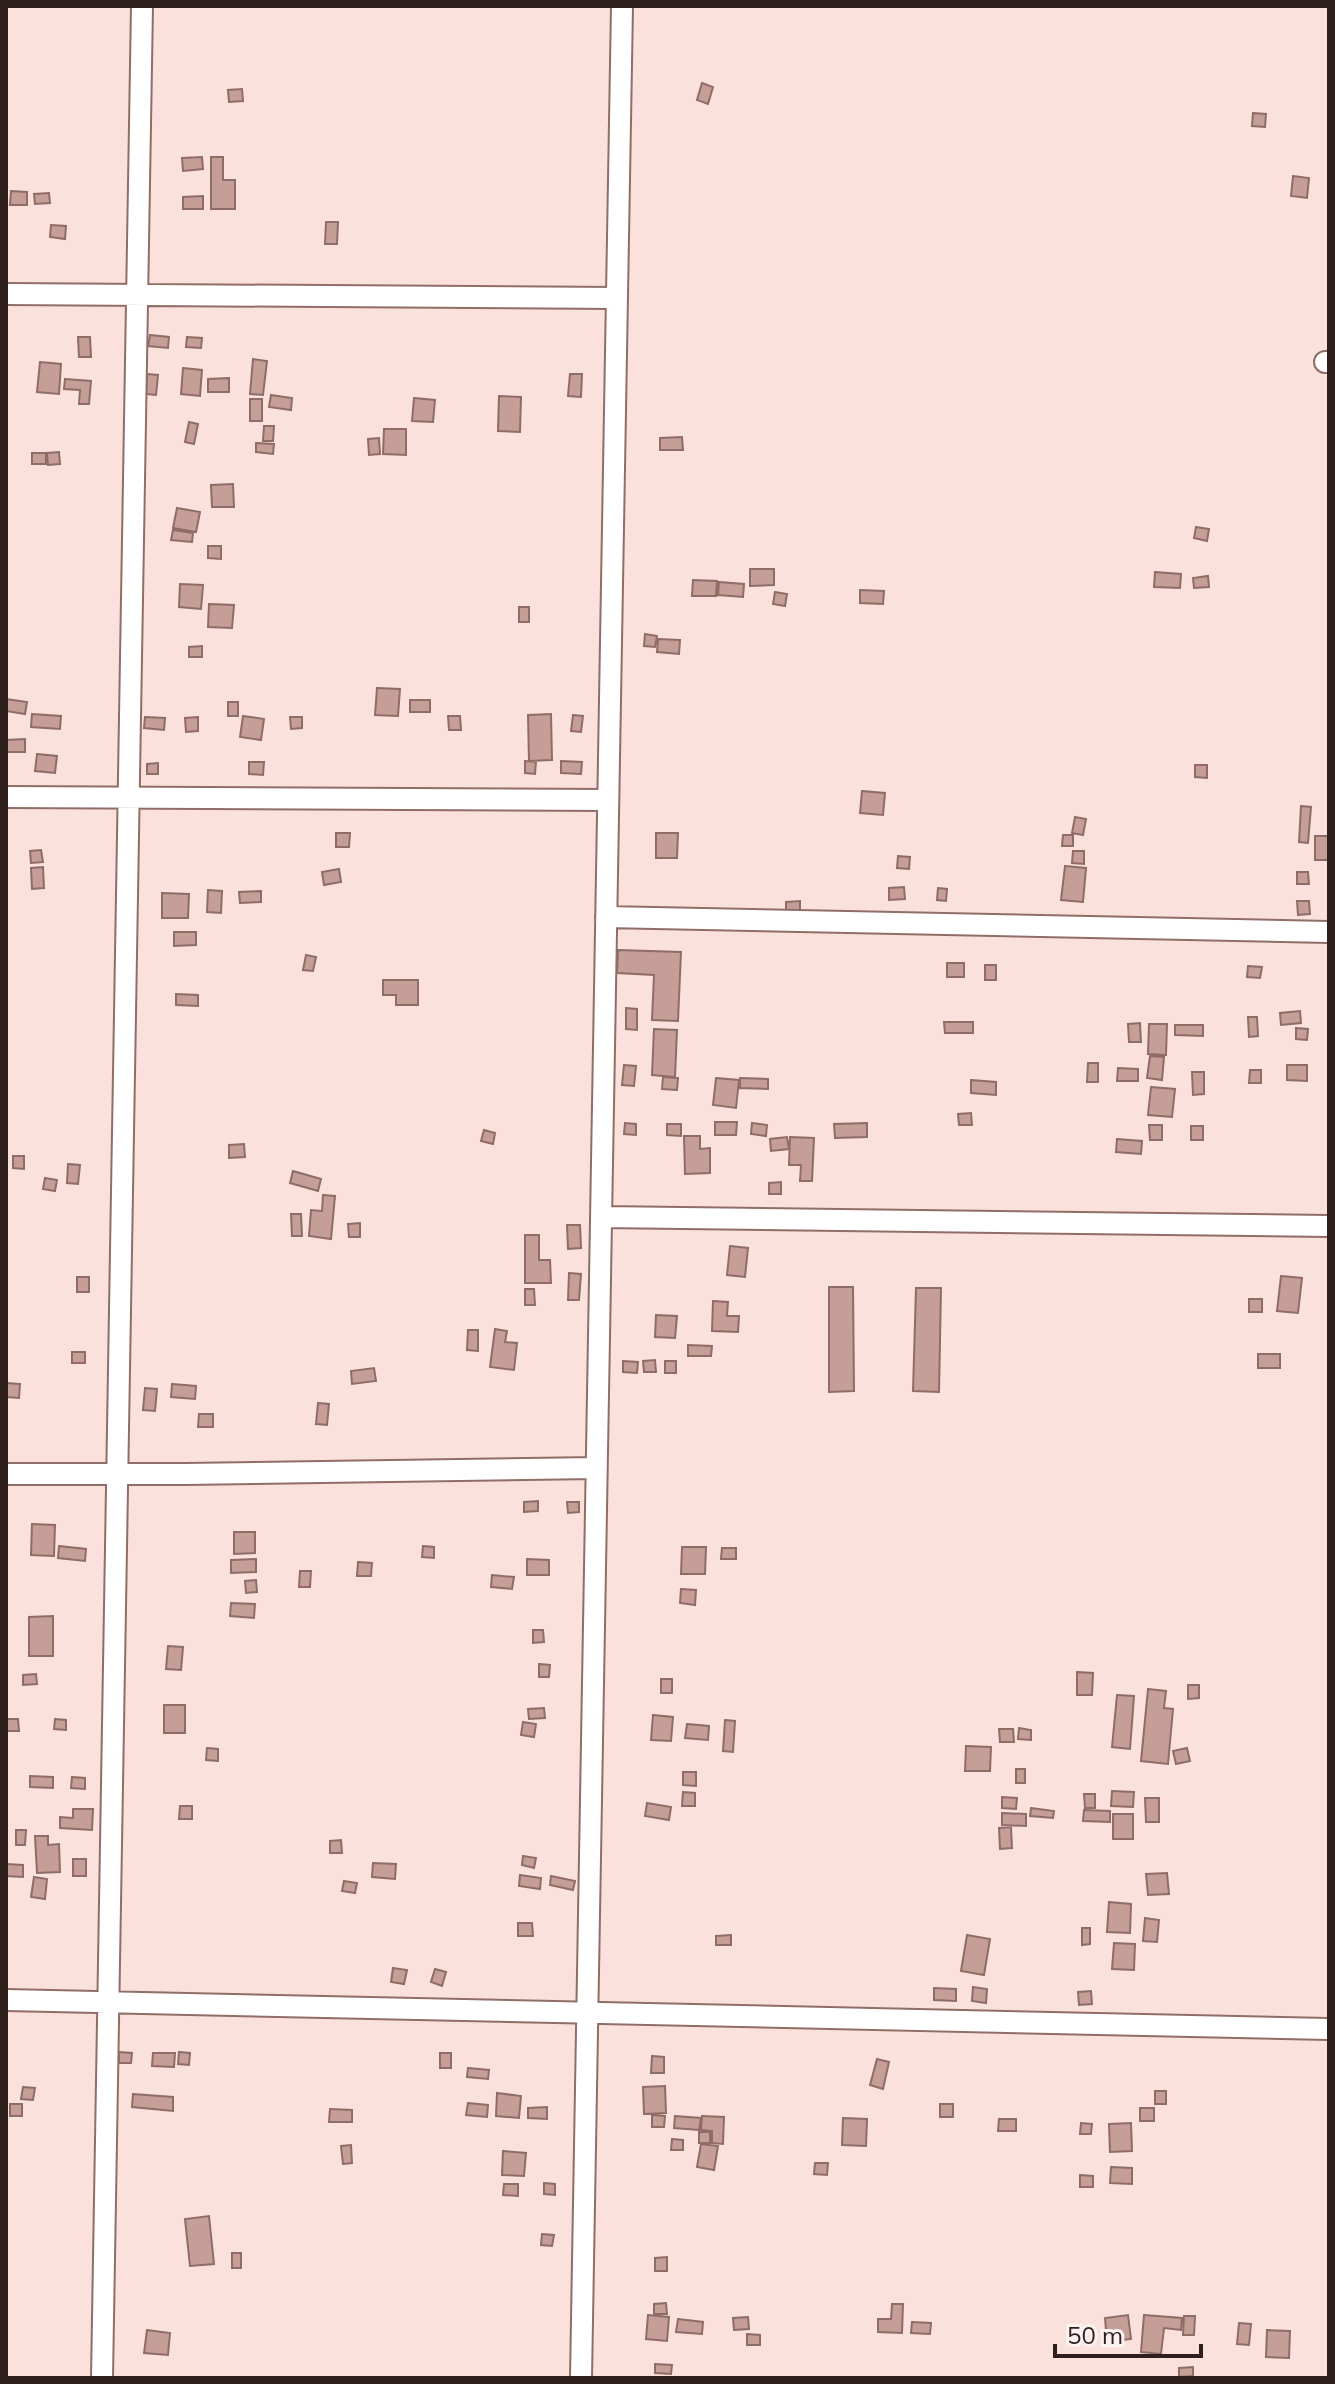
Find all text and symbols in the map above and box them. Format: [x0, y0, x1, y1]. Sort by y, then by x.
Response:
scale bar [1055, 2308, 1201, 2358]
text: 50 m [1067, 2320, 1123, 2350]

